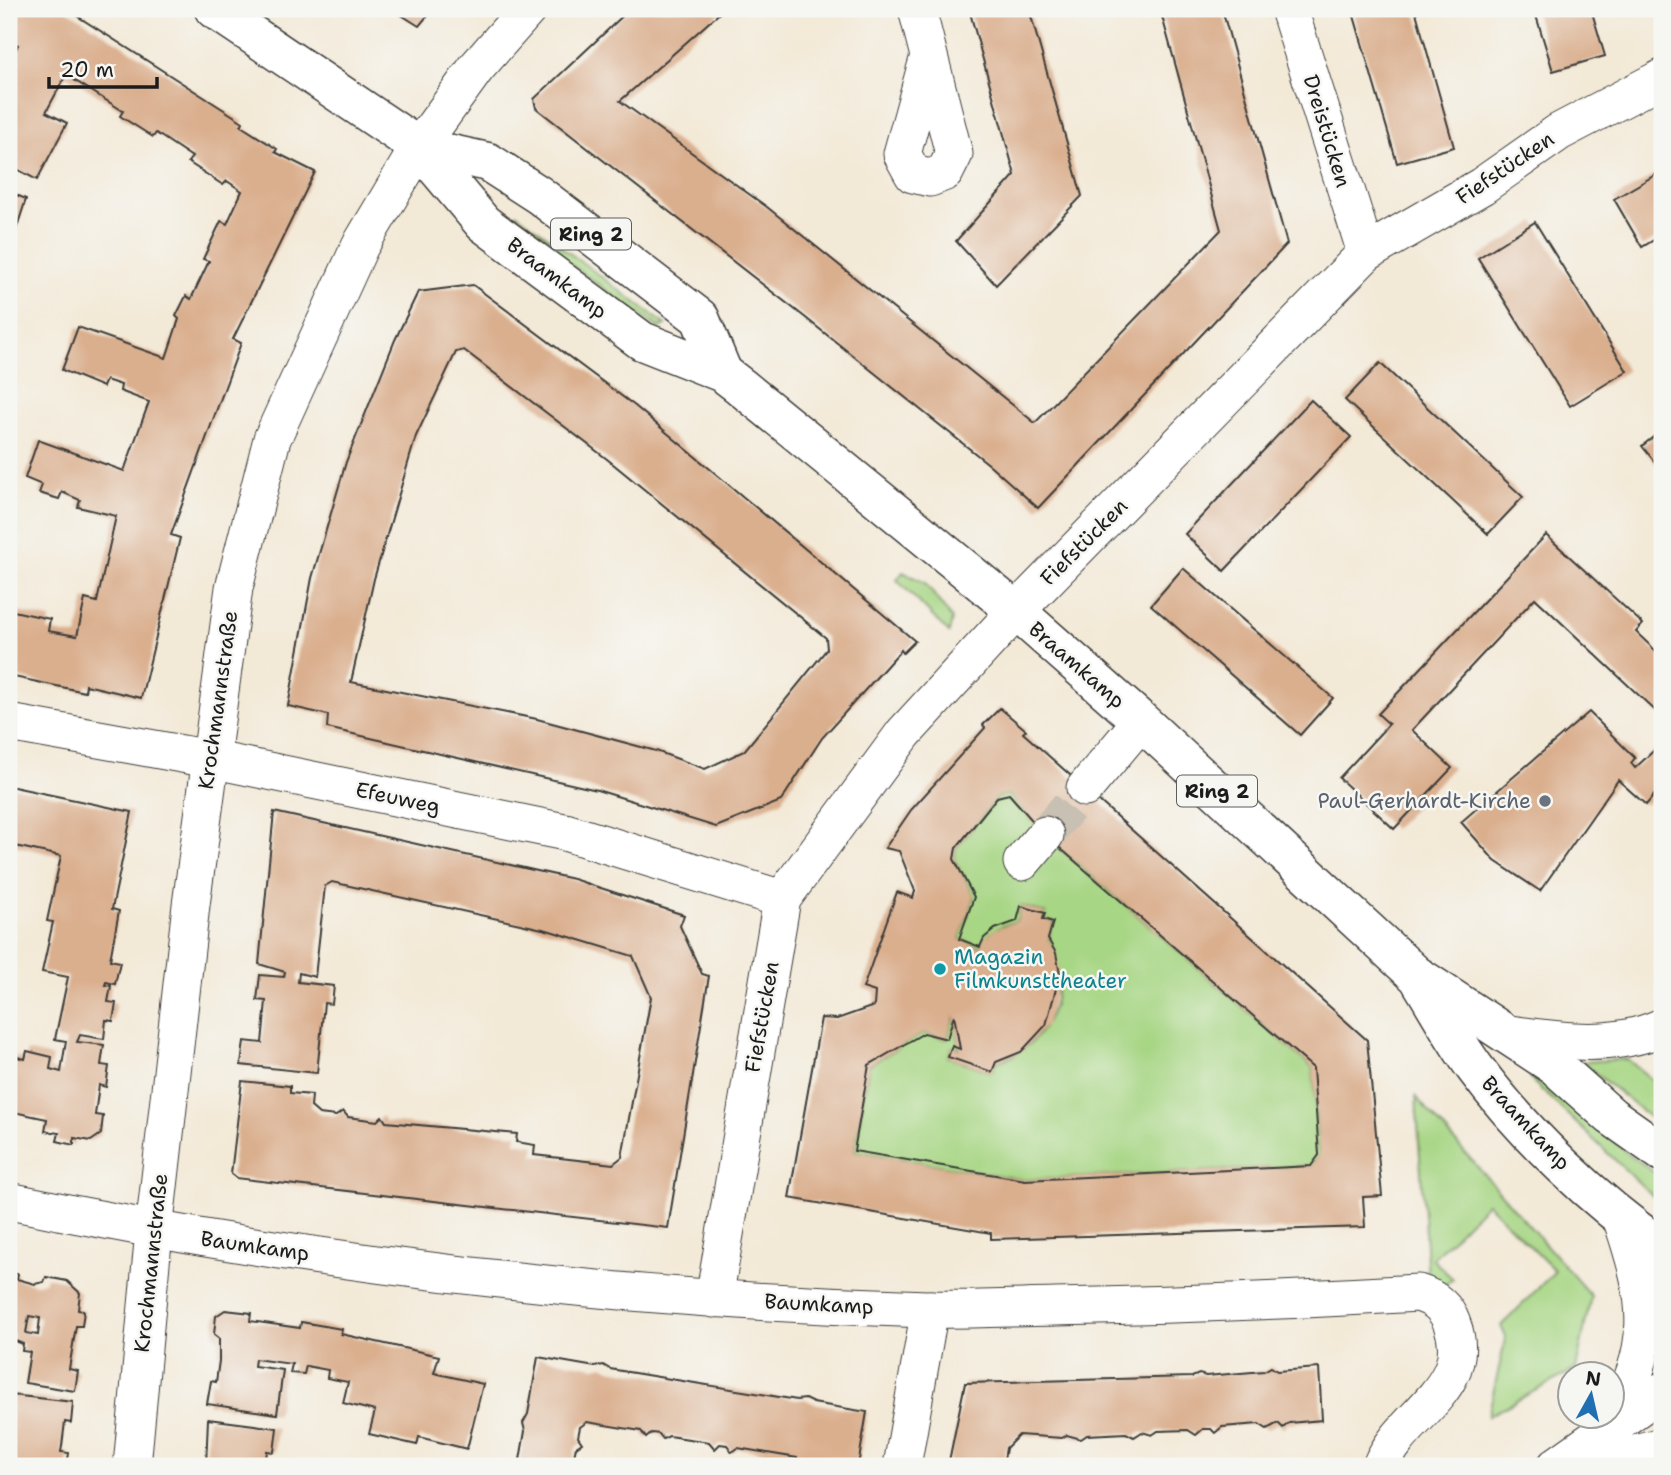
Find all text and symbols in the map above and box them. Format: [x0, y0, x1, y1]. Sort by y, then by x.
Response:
scale bar [49, 46, 158, 90]
text: 20 m [60, 56, 114, 84]
street label: Dreistücken [1297, 71, 1357, 191]
street label: Fiefstücken [1450, 125, 1560, 211]
road number: Ring 2 [551, 218, 631, 250]
street label: Braamkamp [501, 231, 613, 325]
street label: Fiefstücken [1034, 492, 1134, 592]
street label: Krochmannstraße [192, 609, 244, 791]
street label: Braamkamp [1023, 615, 1131, 715]
street label: Efeuweg [353, 775, 443, 821]
road number: Ring 2 [1177, 776, 1257, 806]
place label: Paul-Gerhardt-Kirche [1317, 787, 1531, 815]
marker: Paul-Gerhardt-Kirche [1537, 793, 1553, 809]
place label: Magazin Filmkunsttheater [954, 943, 1127, 995]
street label: Fiefstücken [738, 959, 786, 1075]
marker: Magazin Filmkunsttheater [932, 961, 948, 977]
street label: Braamkamp [1475, 1070, 1577, 1176]
street label: Krochmannstraße [128, 1172, 174, 1354]
street label: Baumkamp [199, 1225, 311, 1267]
street label: Baumkamp [764, 1287, 874, 1321]
north arrow [1556, 1360, 1626, 1430]
text: N [1584, 1365, 1602, 1392]

